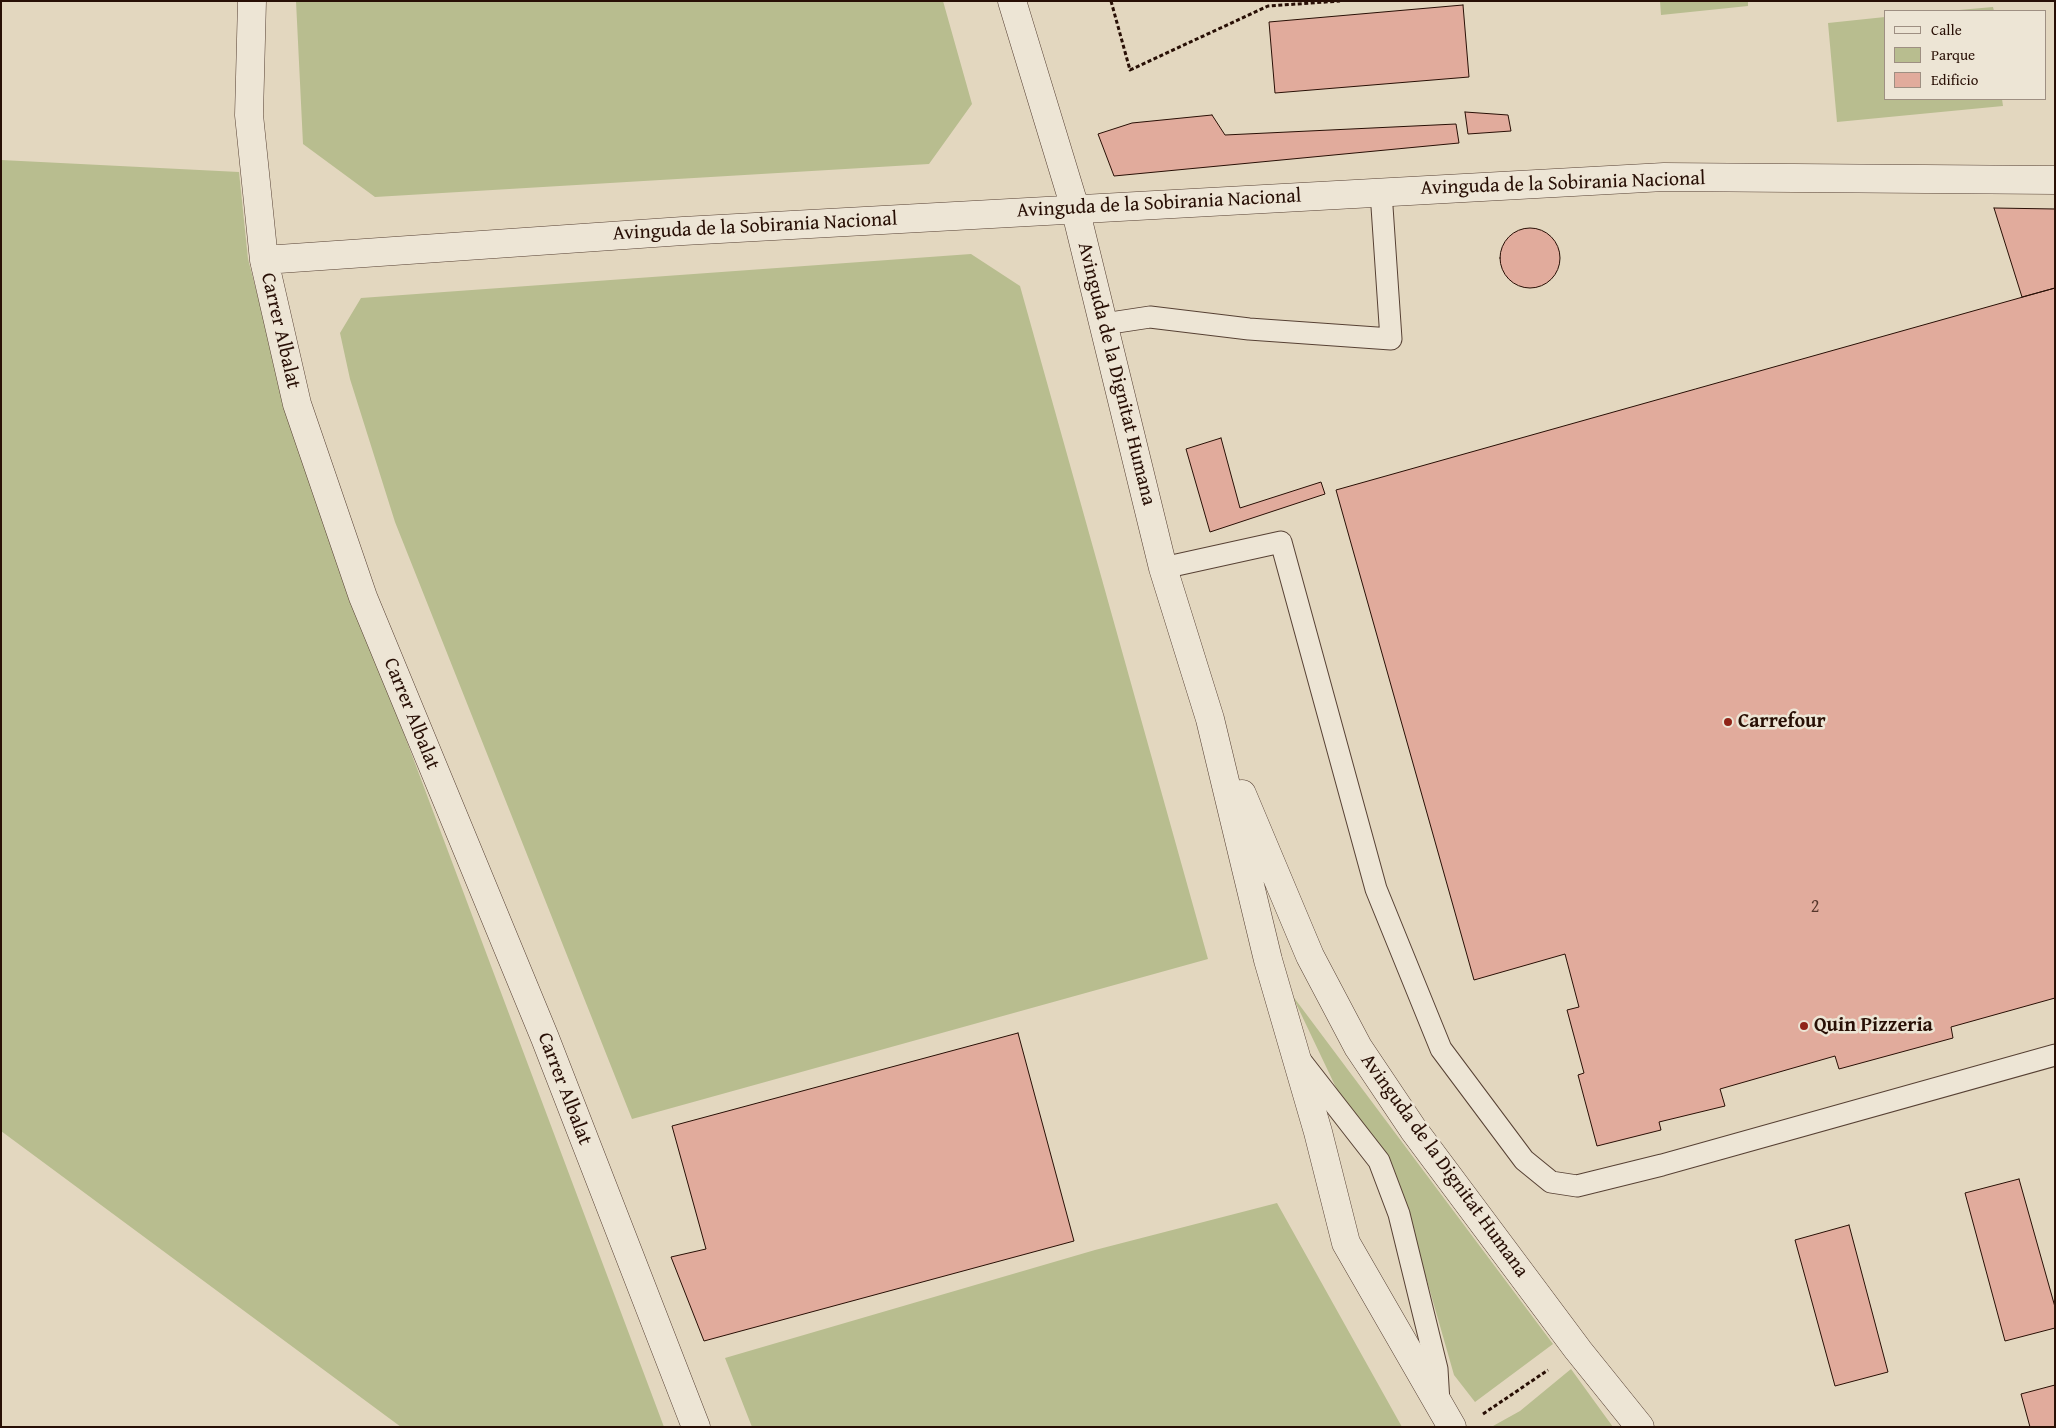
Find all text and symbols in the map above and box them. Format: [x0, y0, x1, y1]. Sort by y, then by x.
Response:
legend [1884, 10, 2046, 100]
text: Calle [1931, 19, 1962, 40]
text: Parque [1931, 44, 1975, 65]
text: Edificio [1931, 69, 1978, 90]
street label: Avinguda de la Sobirania Nacional [1420, 167, 1706, 201]
street label: Avinguda de la Sobirania Nacional [1016, 185, 1302, 223]
street label: Avinguda de la Sobirania Nacional [612, 208, 898, 246]
street label: Avinguda de la Dignitat Humana [1072, 240, 1160, 508]
street label: Carrer Albalat [255, 271, 305, 391]
street label: Carrer Albalat [378, 655, 444, 773]
place label: Carrefour [1738, 710, 1826, 734]
marker: Carrefour [1722, 716, 1734, 728]
house number: 2 [1811, 896, 1819, 918]
place label: Quin Pizzeria [1814, 1014, 1933, 1038]
marker: Quin Pizzeria [1798, 1020, 1810, 1032]
street label: Carrer Albalat [532, 1030, 596, 1148]
street label: Avinguda de la Dignitat Humana [1355, 1050, 1533, 1282]

